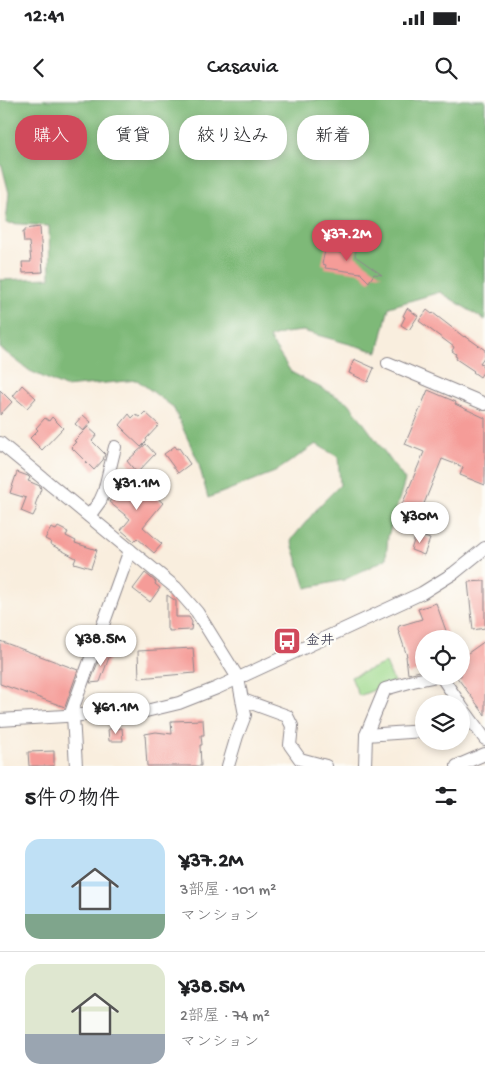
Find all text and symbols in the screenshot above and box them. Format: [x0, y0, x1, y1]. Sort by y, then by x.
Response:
text: 12:41 [25, 6, 65, 29]
icon: back [25, 54, 53, 82]
icon: search [432, 54, 460, 82]
text: Casavia [207, 55, 278, 81]
chip: 購入 [15, 115, 87, 160]
chip: 賃貸 [97, 115, 169, 160]
chip: 絞り込み [179, 115, 287, 160]
chip: 新着 [297, 115, 369, 160]
pin: ¥37.2M [306, 220, 388, 262]
text: ¥37.2M [323, 226, 371, 245]
pin: ¥31.1M [96, 468, 178, 511]
text: ¥31.1M [115, 475, 159, 494]
pin: ¥30M [390, 502, 450, 544]
text: ¥30M [402, 508, 438, 527]
pin: ¥38.5M [60, 624, 142, 667]
bus stop icon: 金井 [272, 626, 302, 656]
map controls [415, 630, 470, 750]
button: locate [415, 630, 470, 685]
text: ¥38.5M [76, 631, 126, 650]
place label: 金井 [306, 633, 334, 650]
pin: ¥61.1M [75, 692, 157, 735]
button: layers [415, 695, 470, 750]
text: ¥61.1M [94, 699, 138, 718]
icon: filters [432, 782, 460, 810]
text: 5件の物件 [25, 788, 120, 813]
text: ¥37.2M [180, 850, 243, 875]
icon: home [65, 859, 125, 919]
text: 3部屋 · 101 m² [180, 882, 276, 901]
text: マンション [180, 908, 259, 927]
text: ¥38.5M [180, 976, 244, 1001]
icon: home [65, 984, 125, 1044]
text: 2部屋 · 74 m² [180, 1008, 270, 1027]
text: マンション [180, 1034, 259, 1053]

